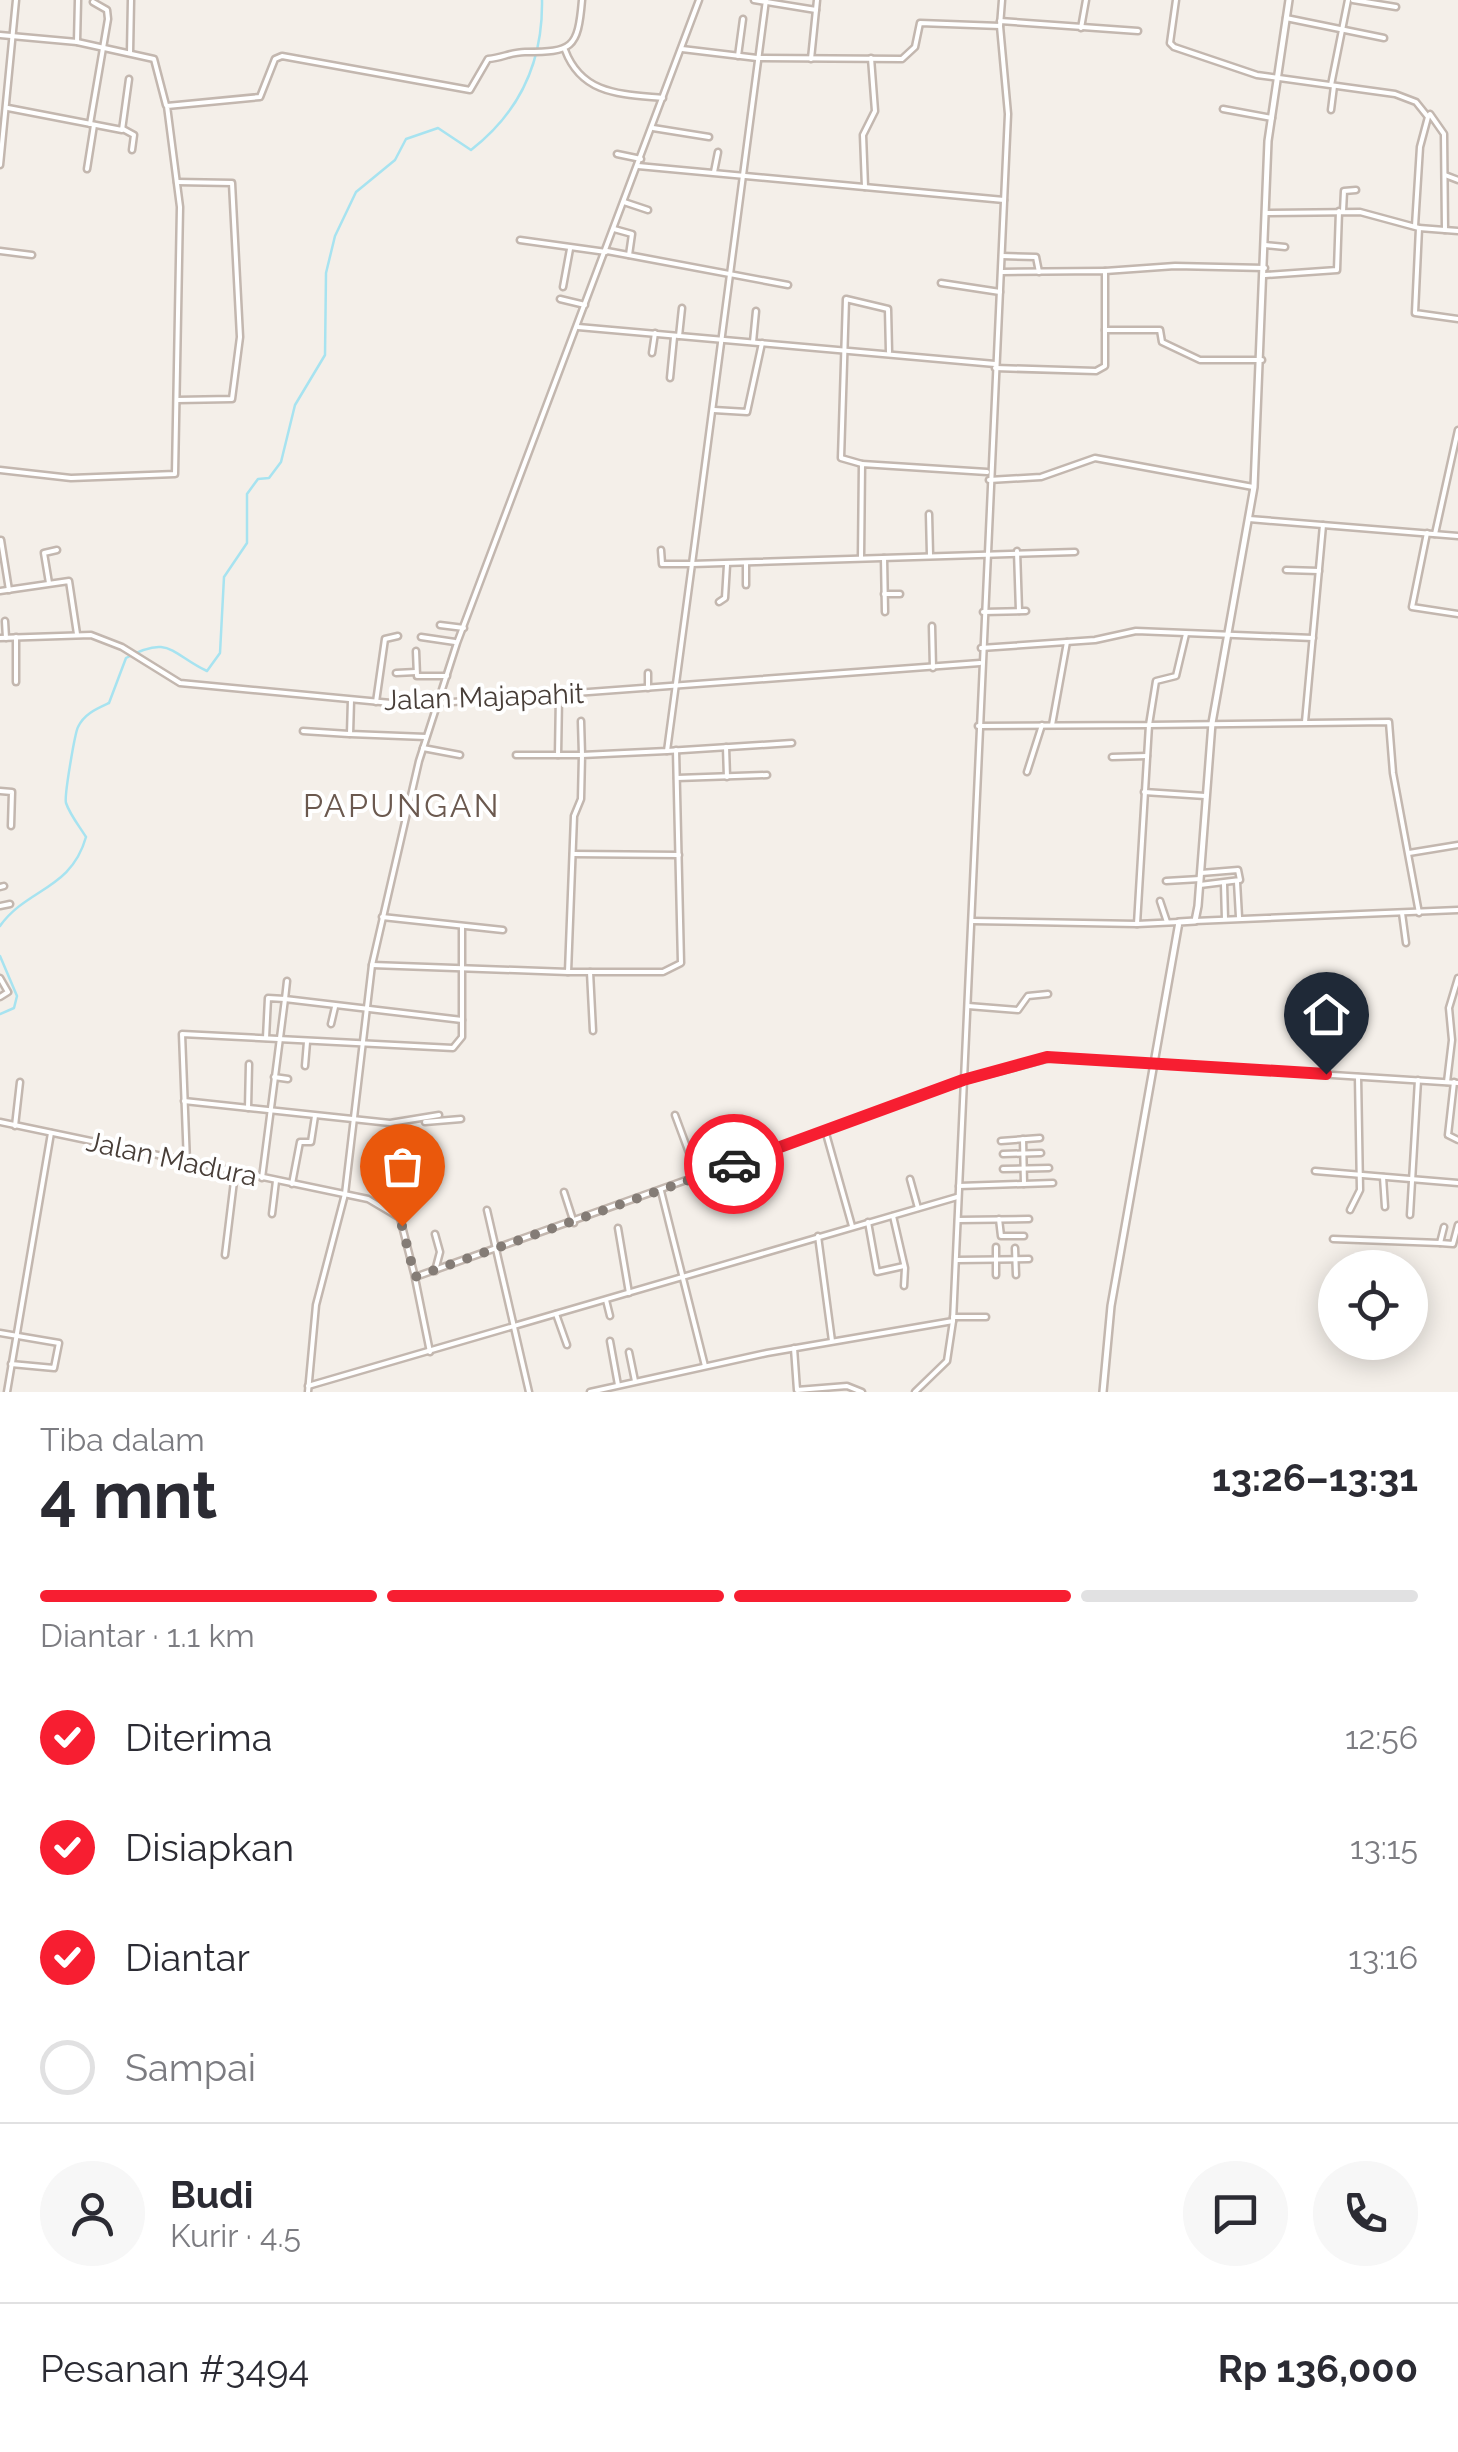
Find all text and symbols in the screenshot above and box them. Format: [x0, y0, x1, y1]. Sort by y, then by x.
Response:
street label: Jalan Majapahit [383, 677, 585, 717]
district label: PAPUNGAN [303, 787, 501, 824]
pin [1284, 972, 1369, 1075]
icon: home [1299, 987, 1354, 1042]
courier [684, 1114, 784, 1214]
pin [360, 1124, 445, 1227]
street label: Jalan Madura [84, 1125, 260, 1193]
icon: car [707, 1137, 762, 1192]
icon: bag [375, 1139, 430, 1194]
map controls [1318, 1250, 1428, 1360]
button: locate [1318, 1250, 1428, 1360]
text: Tiba dalam [40, 1421, 205, 1458]
text: 13:26–13:31 [1212, 1455, 1418, 1500]
text: 4 mnt [40, 1457, 217, 1533]
text: Diantar · 1.1 km [40, 1617, 255, 1654]
icon: check [40, 1710, 95, 1765]
text: Diterima [125, 1715, 272, 1760]
text: 12:56 [1345, 1719, 1418, 1756]
icon: check [40, 1820, 95, 1875]
text: Disiapkan [125, 1825, 294, 1870]
text: 13:15 [1350, 1829, 1418, 1866]
icon: check [40, 1930, 95, 1985]
text: Diantar [125, 1935, 250, 1980]
text: 13:16 [1348, 1939, 1418, 1976]
text: Sampai [125, 2045, 256, 2090]
button: person [40, 2161, 145, 2266]
button: chat [1183, 2161, 1288, 2266]
button: phone [1313, 2161, 1418, 2266]
text: Budi [170, 2172, 253, 2217]
text: Kurir · 4.5 [170, 2217, 301, 2254]
text: Pesanan #3494 [40, 2346, 309, 2391]
text: Rp 136,000 [1218, 2346, 1418, 2391]

